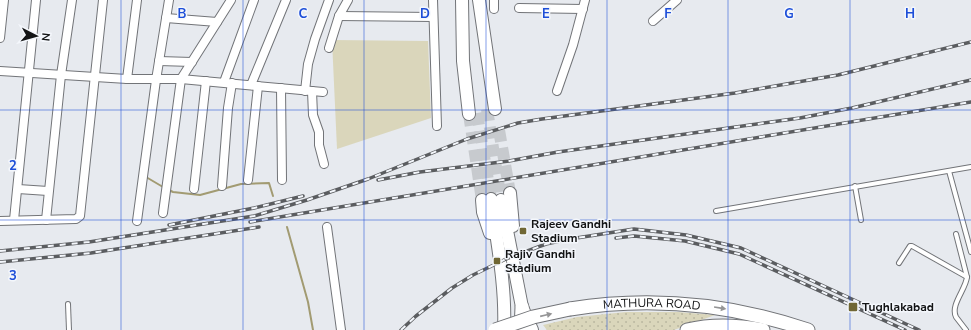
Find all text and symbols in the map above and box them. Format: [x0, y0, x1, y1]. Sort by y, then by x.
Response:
text: B [178, 5, 187, 23]
text: C [299, 5, 308, 23]
text: D [420, 5, 430, 23]
text: E [542, 5, 550, 23]
text: F [664, 5, 672, 23]
text: G [784, 5, 794, 23]
text: H [905, 5, 915, 23]
north arrow [16, 16, 56, 56]
text: N [38, 32, 53, 42]
text: 2 [9, 157, 17, 175]
place label: Rajeev Gandhi Stadium [531, 216, 611, 246]
marker: Rajeev Gandhi Stadium [518, 226, 528, 236]
place label: Rajiv Gandhi Stadium [505, 246, 575, 276]
marker: Rajiv Gandhi Stadium [492, 256, 502, 266]
text: 3 [9, 267, 17, 285]
street label: MATHURA ROAD [602, 295, 701, 314]
place label: Tughlakabad [862, 299, 934, 315]
marker: Tughlakabad [847, 301, 859, 313]
one-way arrow [714, 305, 726, 311]
one-way arrow [539, 311, 552, 317]

